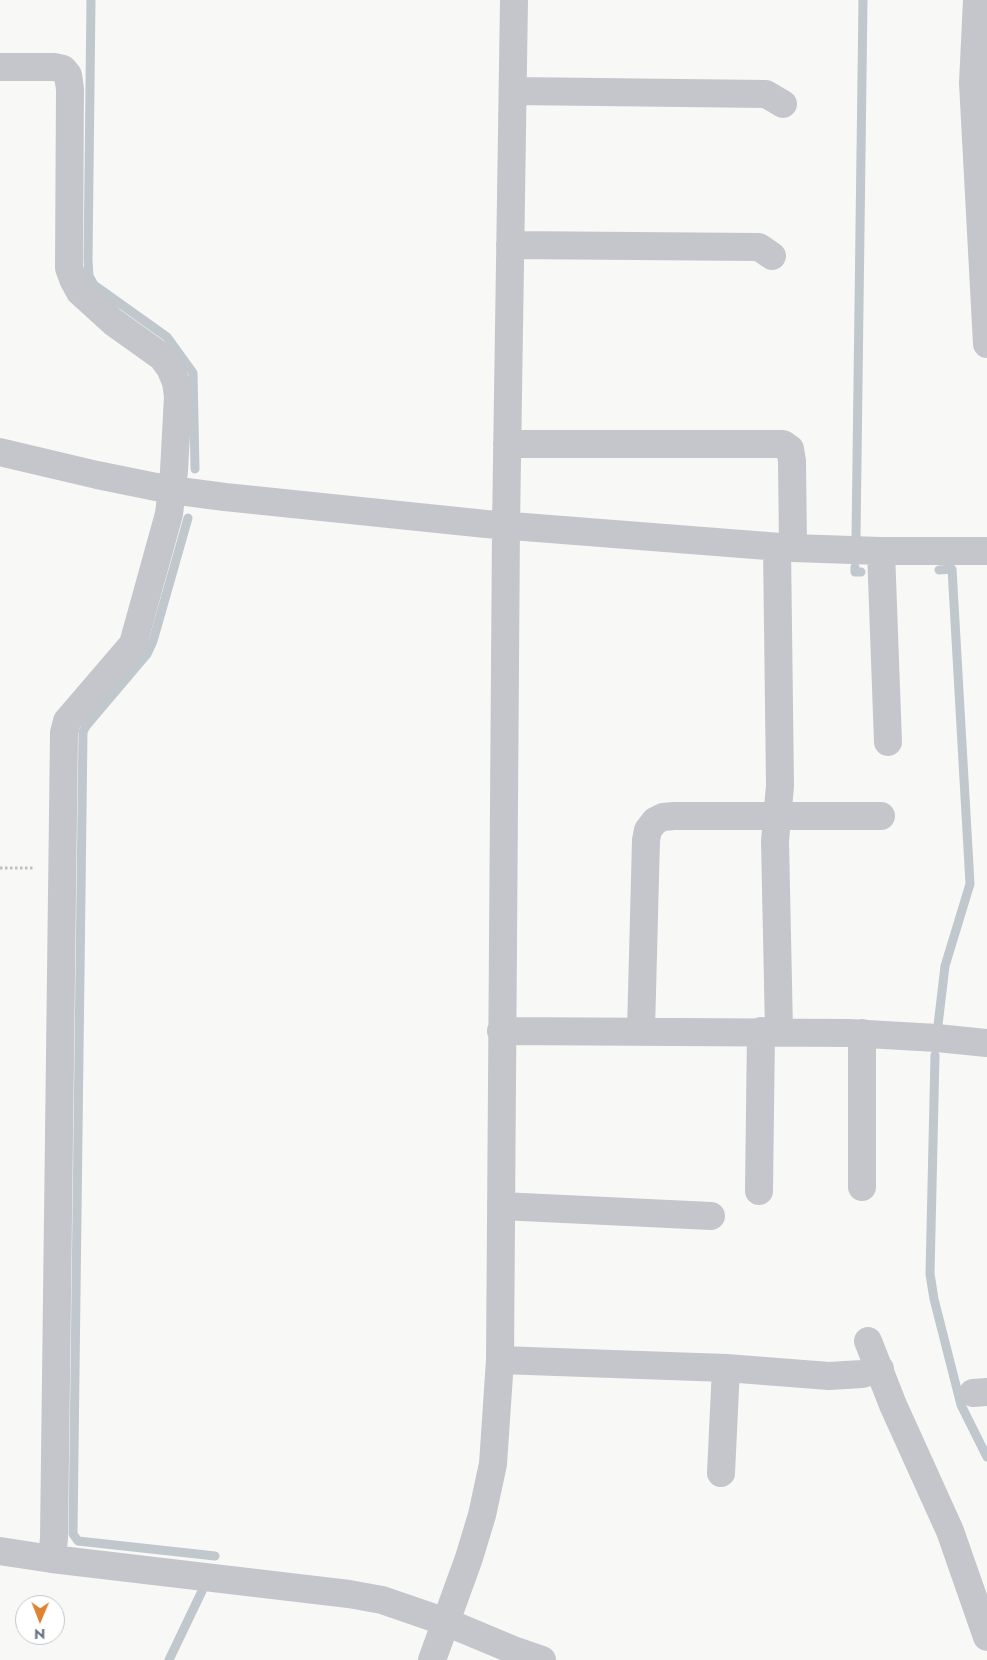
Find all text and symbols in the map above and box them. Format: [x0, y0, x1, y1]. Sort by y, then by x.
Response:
north arrow [15, 1595, 65, 1645]
text: N [34, 1624, 45, 1644]

